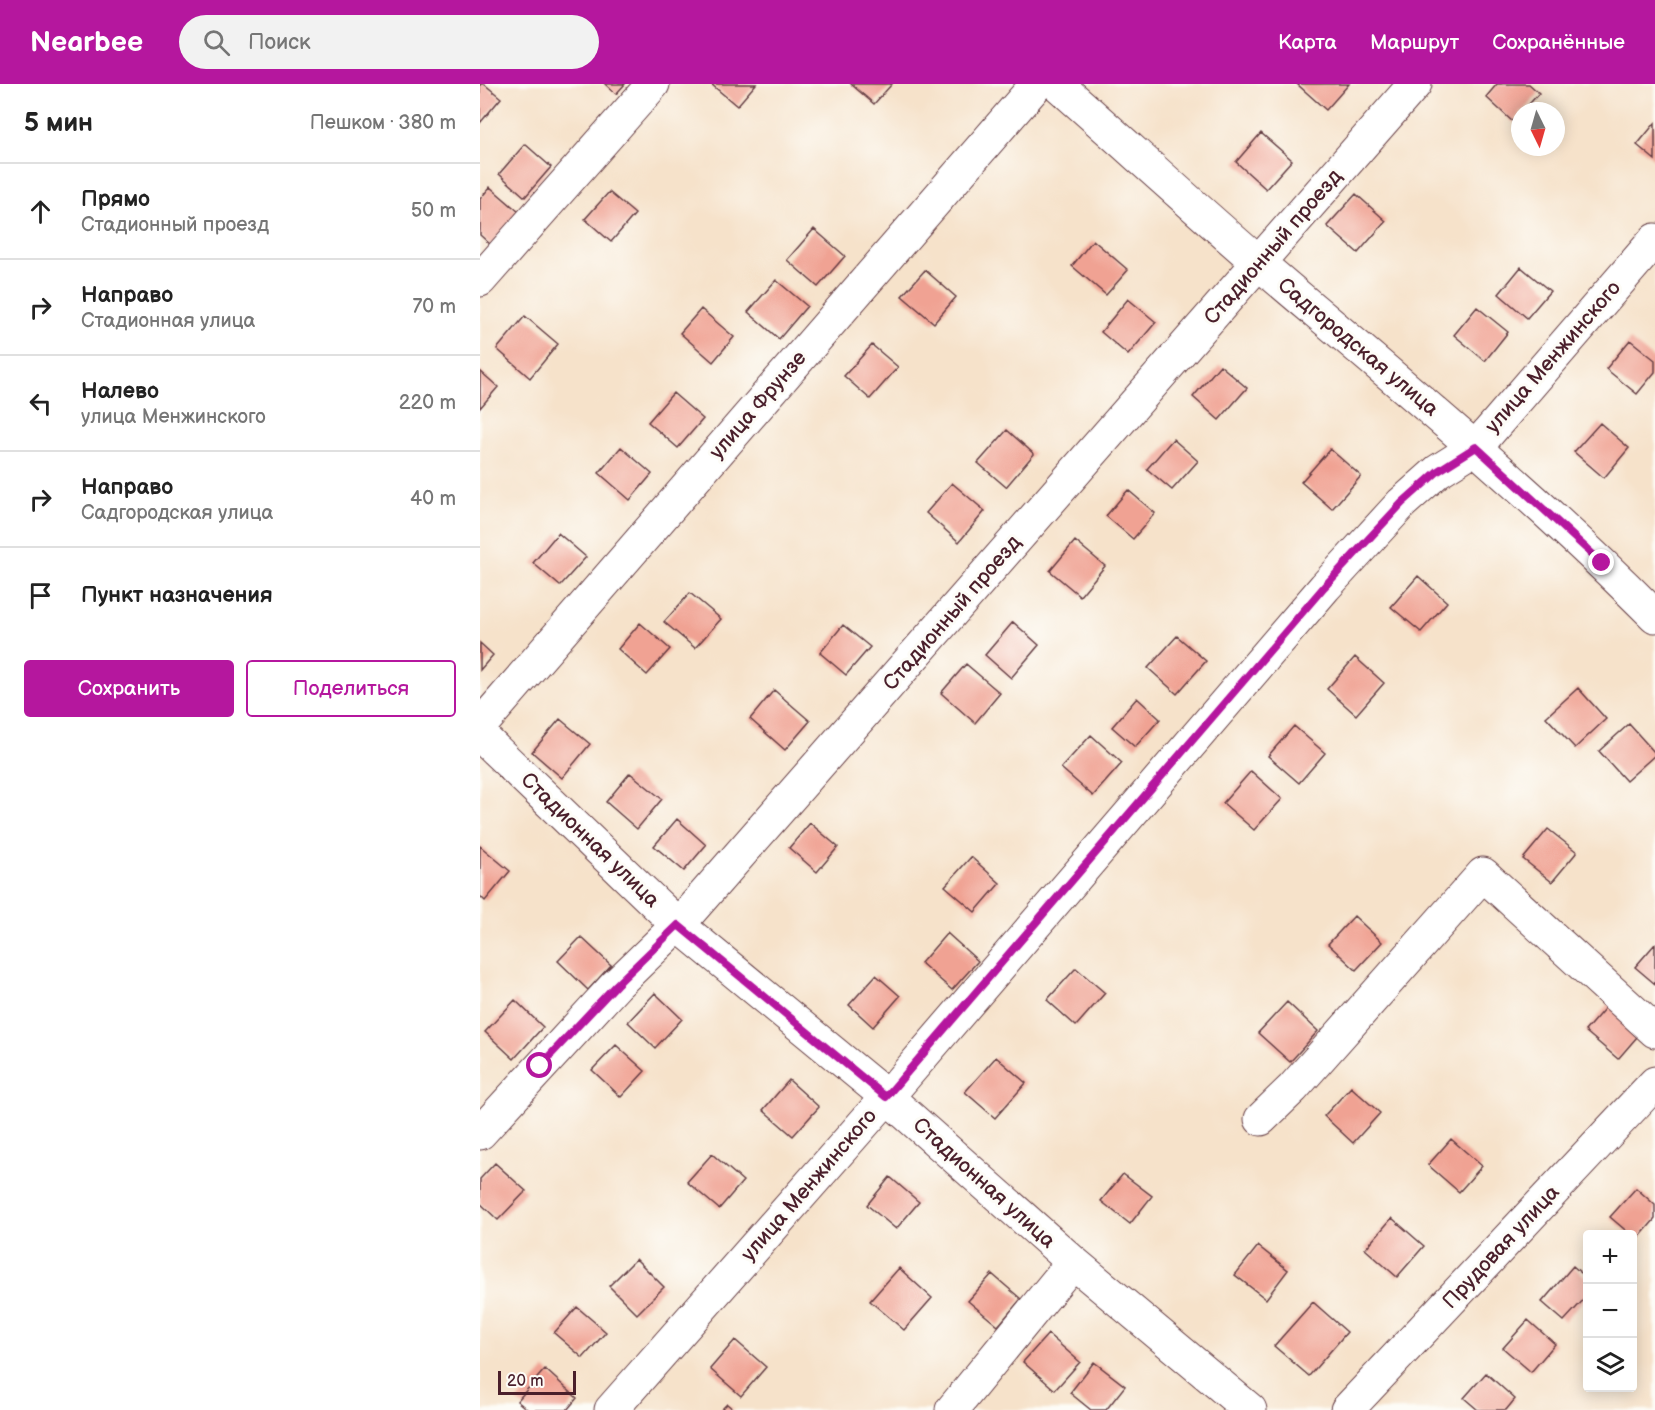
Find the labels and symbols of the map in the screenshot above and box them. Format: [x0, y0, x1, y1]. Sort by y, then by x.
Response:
north arrow [1511, 102, 1565, 156]
street label: Стадионный проезд [1199, 164, 1347, 330]
street label: Садгородская улица [1273, 273, 1444, 422]
street label: улица Менжинского [1480, 276, 1626, 438]
street label: улица Фрунзе [704, 346, 812, 464]
street label: Стадионный проезд [878, 530, 1026, 696]
route end [1588, 549, 1614, 575]
street label: Стадионная улица [515, 767, 665, 913]
route start [526, 1052, 552, 1078]
street label: улица Менжинского [736, 1104, 882, 1266]
street label: Стадионная улица [908, 1112, 1061, 1254]
street label: Прудовая улица [1437, 1180, 1565, 1314]
scale bar [498, 1368, 576, 1396]

